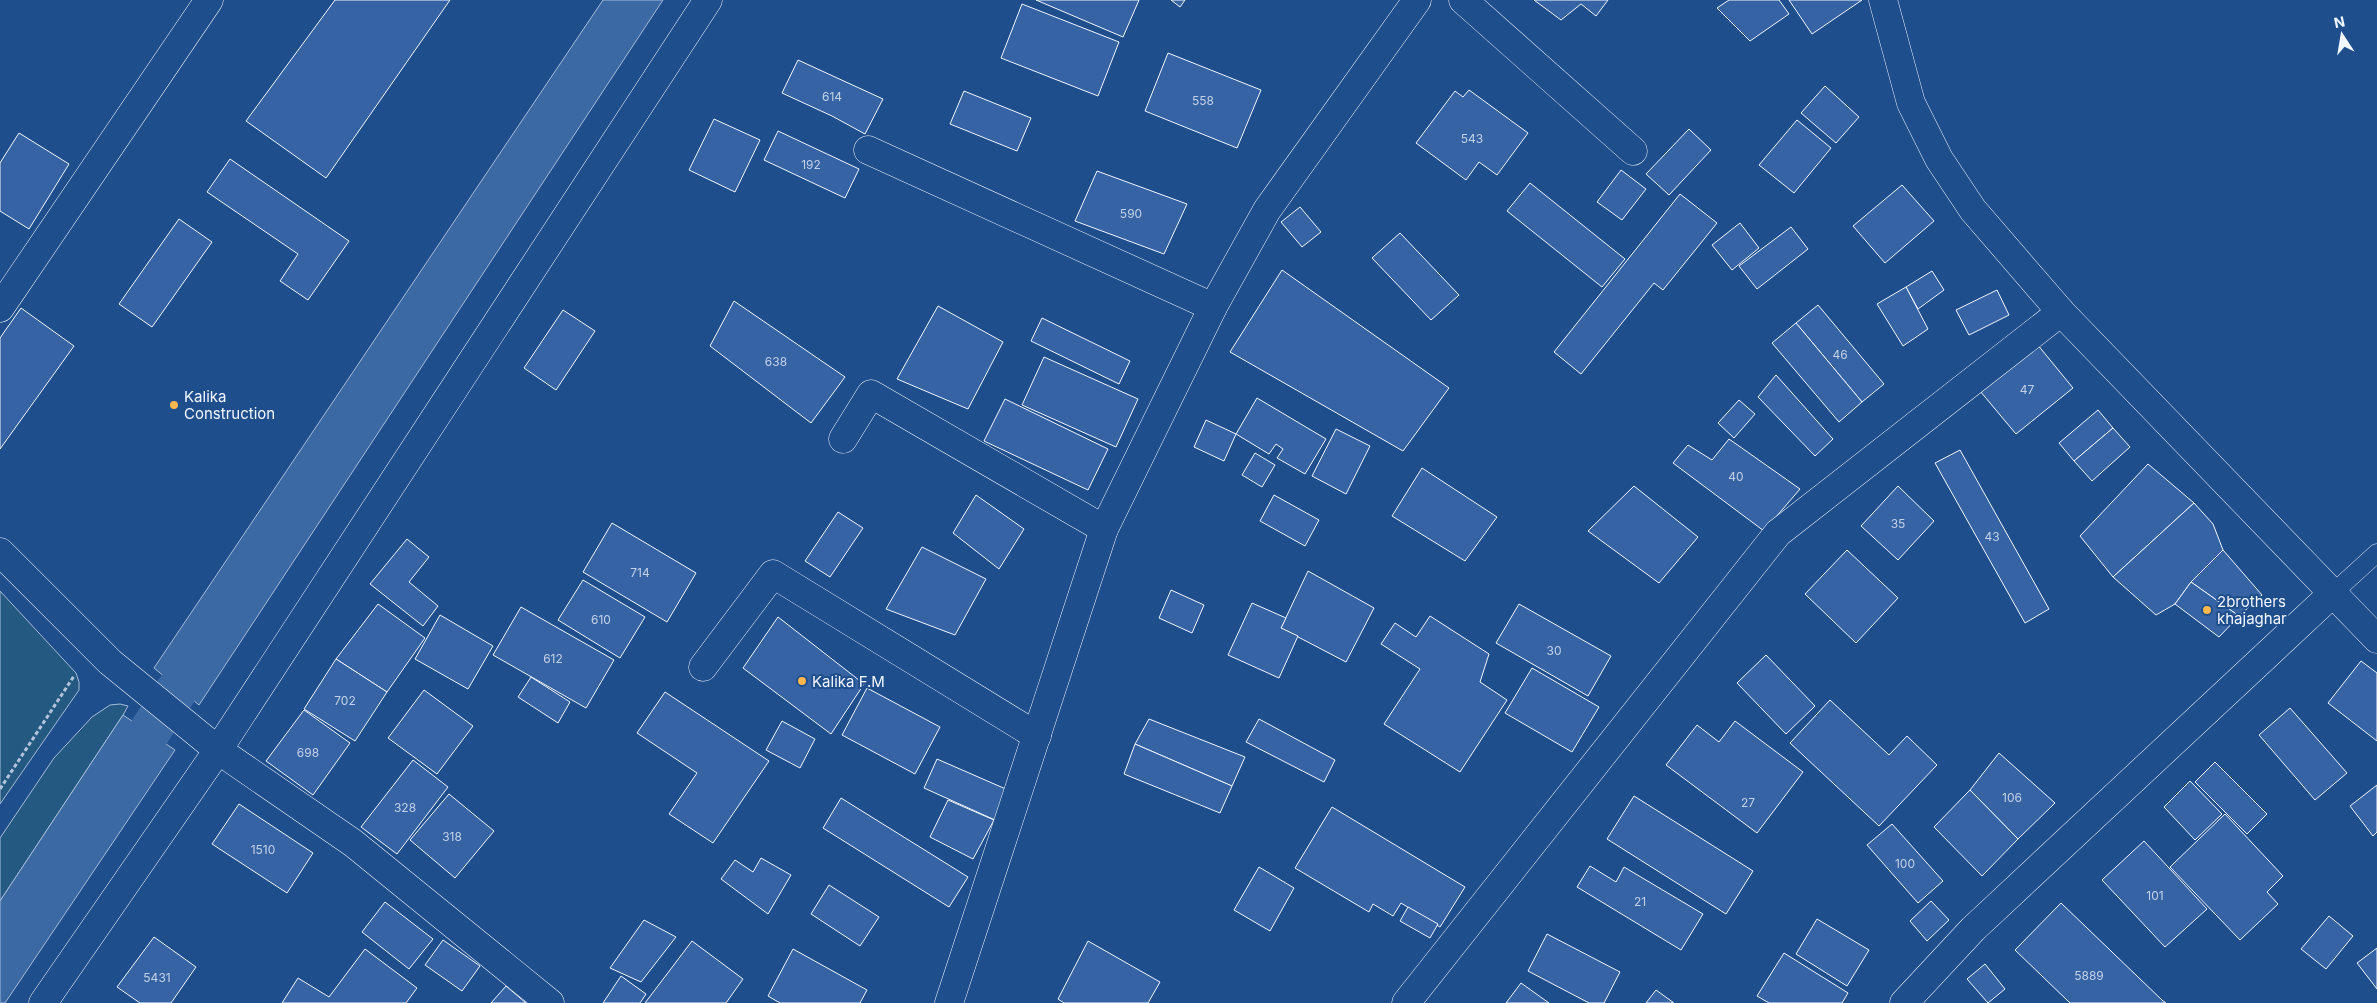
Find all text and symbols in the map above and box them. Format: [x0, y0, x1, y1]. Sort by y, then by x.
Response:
north arrow [2317, 10, 2367, 60]
text: N [2332, 12, 2346, 31]
house number: 614 [822, 89, 842, 104]
house number: 558 [1192, 93, 1214, 108]
house number: 543 [1461, 131, 1483, 146]
house number: 192 [801, 157, 821, 172]
house number: 590 [1120, 206, 1142, 221]
house number: 46 [1832, 347, 1848, 362]
house number: 638 [765, 354, 787, 369]
house number: 47 [2020, 382, 2034, 397]
place label: Kalika Construction [184, 387, 275, 423]
marker: Kalika Construction [168, 399, 180, 411]
house number: 40 [1728, 469, 1744, 484]
house number: 35 [1891, 516, 1905, 531]
house number: 43 [1984, 529, 2000, 544]
house number: 714 [630, 565, 650, 580]
place label: 2brothers khajaghar [2217, 592, 2287, 628]
marker: 2brothers khajaghar [2201, 604, 2213, 616]
house number: 610 [591, 612, 611, 627]
house number: 30 [1547, 643, 1561, 658]
house number: 612 [543, 651, 563, 666]
place label: Kalika F.M [812, 672, 885, 691]
marker: Kalika F.M [796, 675, 808, 687]
house number: 702 [334, 693, 356, 708]
house number: 698 [297, 745, 319, 760]
house number: 106 [2002, 790, 2022, 805]
house number: 27 [1741, 795, 1755, 810]
house number: 328 [394, 800, 416, 815]
house number: 318 [442, 829, 462, 844]
house number: 1510 [251, 842, 275, 857]
house number: 100 [1895, 856, 1915, 871]
house number: 101 [2146, 888, 2164, 903]
house number: 21 [1634, 894, 1646, 909]
house number: 5889 [2074, 968, 2104, 983]
house number: 5431 [143, 970, 171, 985]

